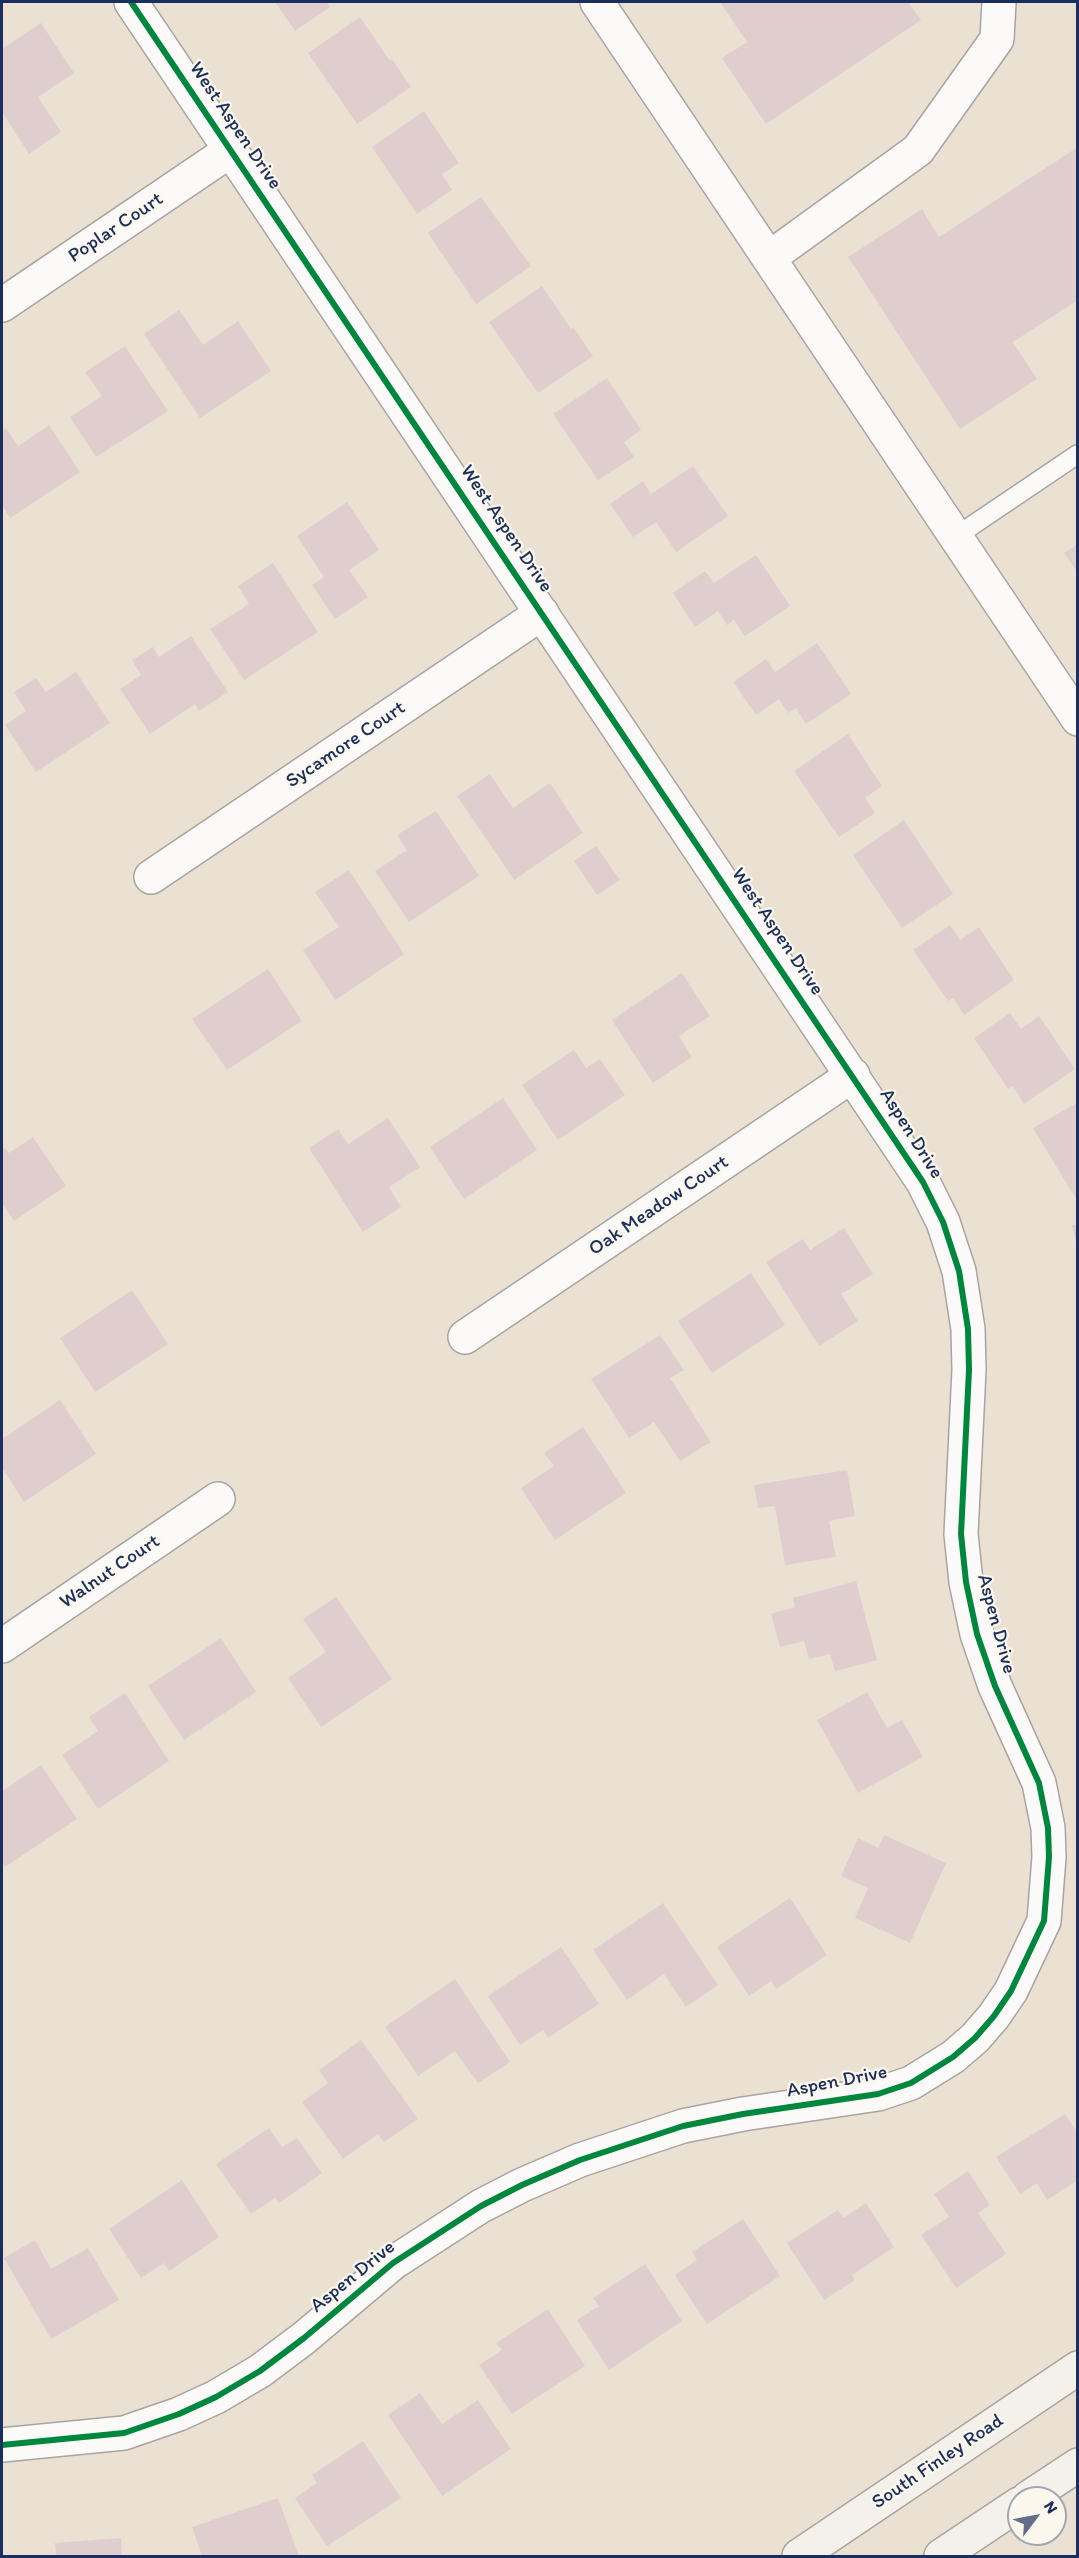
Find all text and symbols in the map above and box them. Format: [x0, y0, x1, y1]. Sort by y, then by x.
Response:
street label: West Aspen Drive [183, 58, 287, 194]
street label: Poplar Court [64, 188, 168, 268]
street label: West Aspen Drive [454, 461, 558, 597]
street label: Sycamore Court [282, 696, 410, 794]
street label: West Aspen Drive [725, 864, 829, 1000]
street label: Aspen Drive [874, 1084, 948, 1184]
street label: Oak Meadow Court [585, 1150, 733, 1262]
street label: Walnut Court [55, 1530, 165, 1614]
street label: Aspen Drive [971, 1572, 1021, 1676]
street label: Aspen Drive [785, 2060, 889, 2104]
street label: Aspen Drive [306, 2236, 400, 2318]
street label: South Finley Road [868, 2409, 1008, 2515]
north arrow [1007, 2486, 1067, 2546]
text: N [1040, 2498, 1062, 2517]

